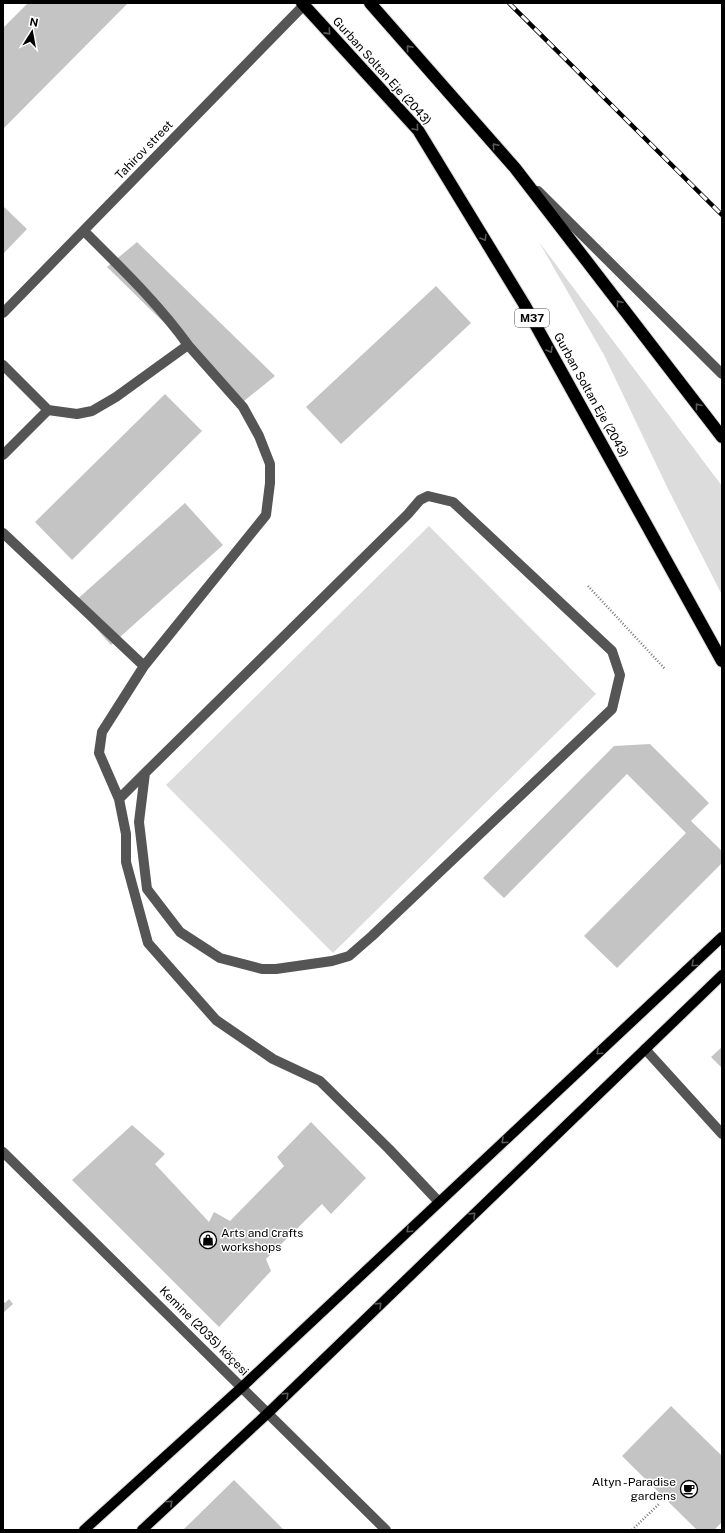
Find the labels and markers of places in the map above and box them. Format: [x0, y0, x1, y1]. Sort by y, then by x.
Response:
place label: Arts and сrafts workshops [221, 1226, 303, 1254]
shop icon: Arts and сrafts workshops [198, 1230, 218, 1250]
place label: Altyn -Paradise gardens [592, 1475, 676, 1503]
cafe icon: Altyn -Paradise gardens [679, 1479, 699, 1499]

